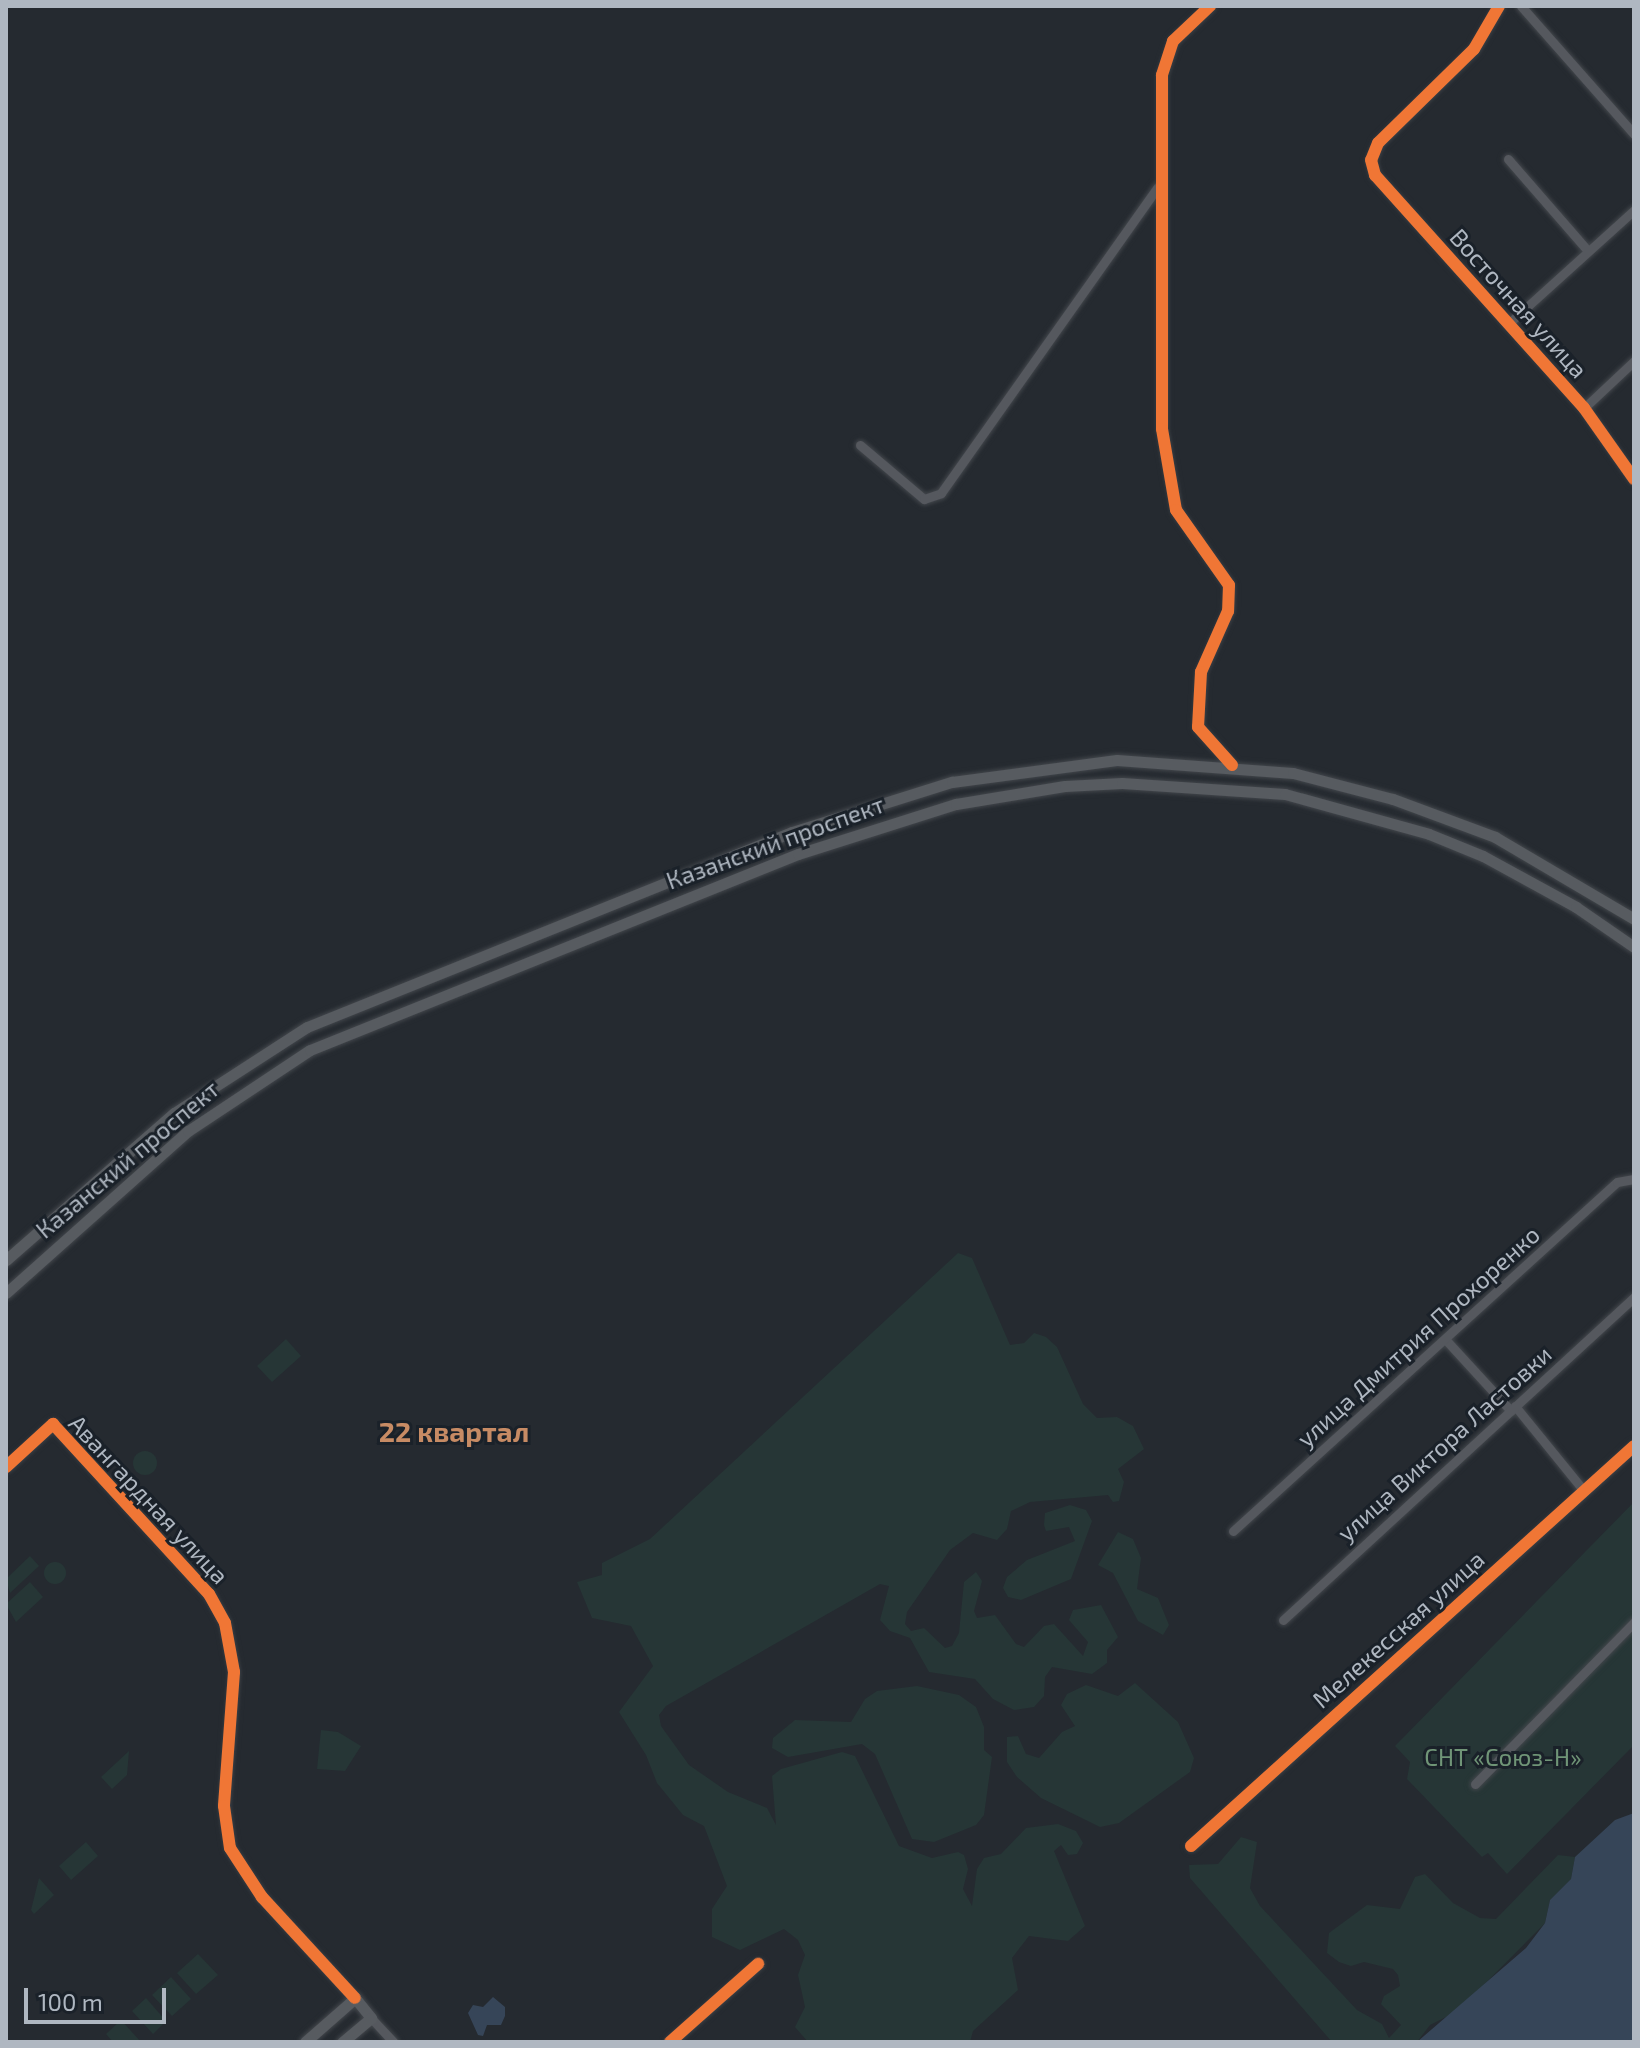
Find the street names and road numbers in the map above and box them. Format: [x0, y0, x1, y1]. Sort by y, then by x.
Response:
street label: Восточная улица [1444, 222, 1594, 384]
street label: Казанский проспект [662, 789, 888, 895]
street label: Казанский проспект [30, 1074, 224, 1244]
street label: улица Дмитрия Прохоренко [1291, 1219, 1545, 1453]
street label: улица Виктора Ластовки [1331, 1339, 1557, 1547]
street label: Авангардная улица [63, 1409, 235, 1589]
street label: Мелекесская улица [1306, 1544, 1490, 1714]

